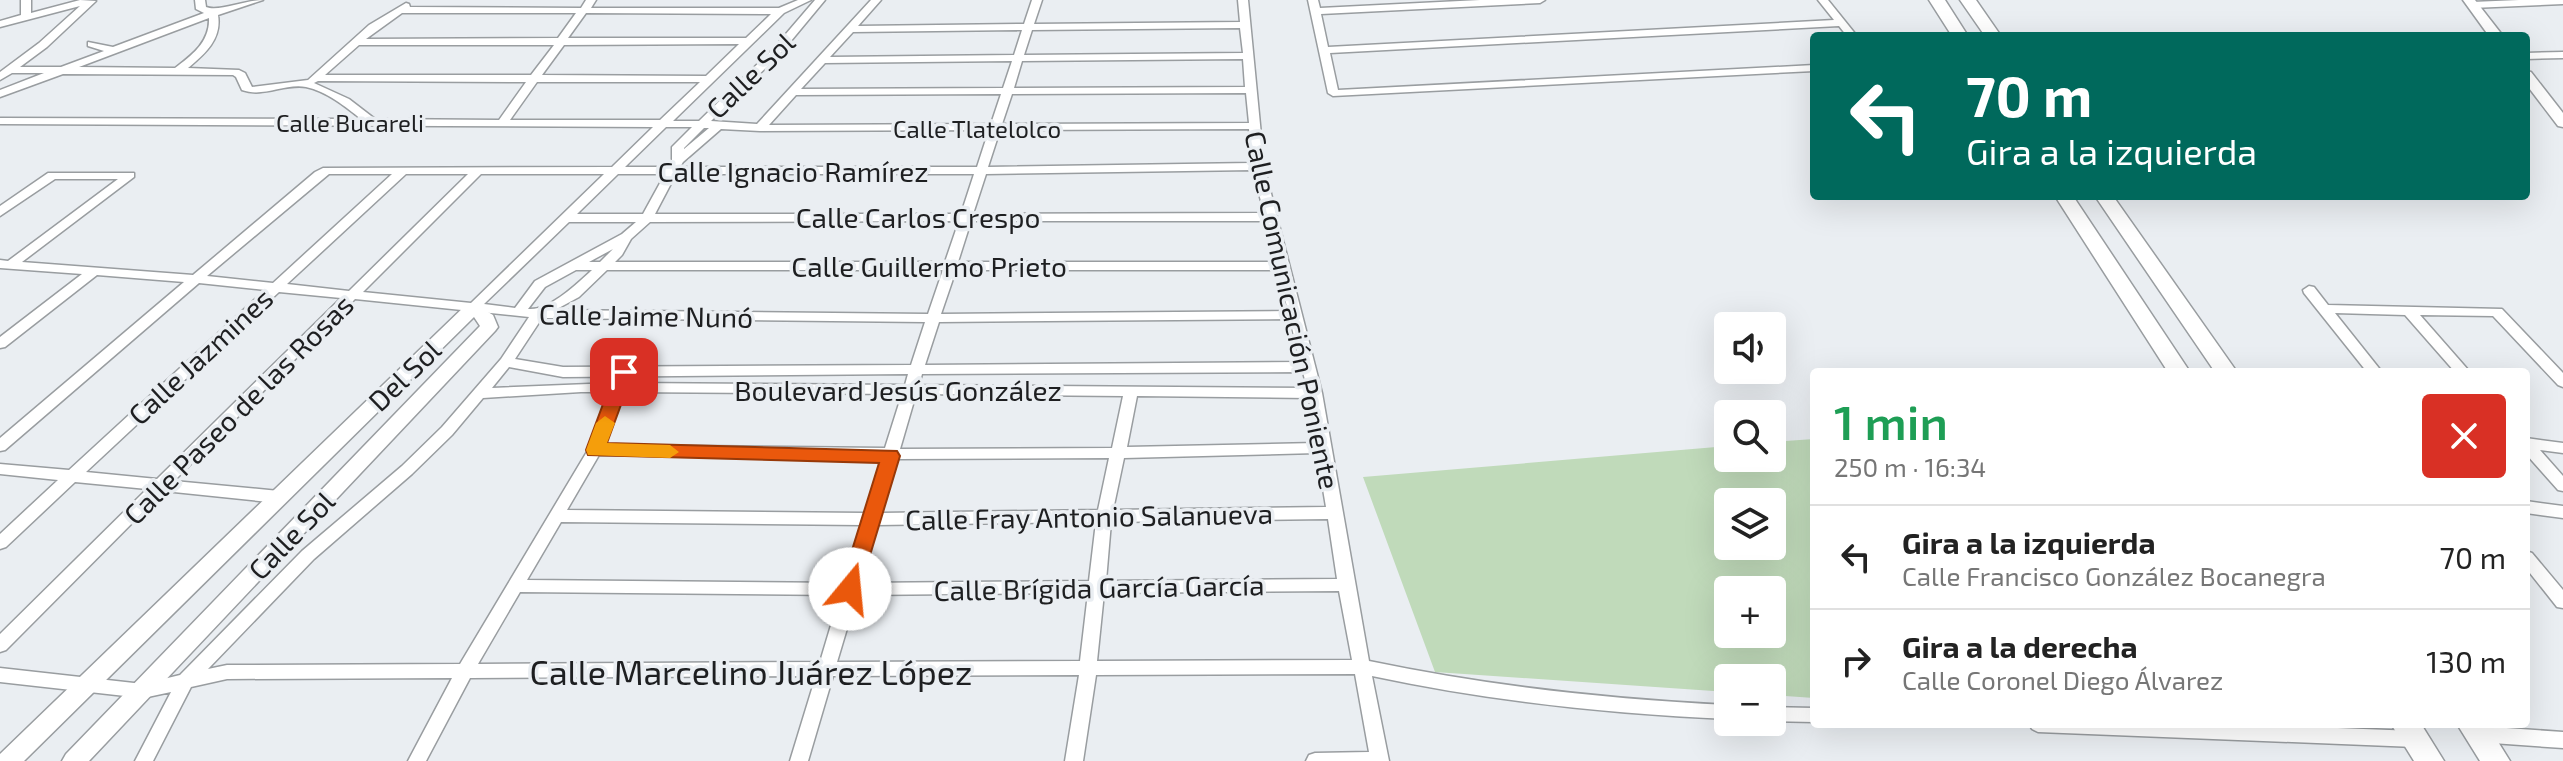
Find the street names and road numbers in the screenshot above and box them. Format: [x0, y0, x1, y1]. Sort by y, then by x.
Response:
street label: Calle Sol [699, 24, 802, 125]
street label: Calle Bucareli [276, 108, 424, 137]
street label: Calle Tlatelolco [893, 114, 1061, 143]
street label: Calle Comunicación Poniente [1238, 128, 1348, 492]
street label: Calle Ignacio Ramírez [658, 154, 929, 188]
street label: Calle Carlos Crespo [796, 200, 1040, 234]
street label: Calle Guillermo Prieto [791, 249, 1067, 283]
street label: Calle Jazmines [121, 281, 279, 431]
street label: Calle Paseo de las Rosas [116, 287, 360, 531]
street label: Calle Jaime Nunó [539, 296, 753, 334]
street label: Del Sol [361, 332, 448, 418]
street label: Boulevard Jesús González [734, 373, 1062, 407]
street label: Calle Sol [241, 483, 342, 586]
street label: Calle Fray Antonio Salanueva [905, 496, 1273, 536]
street label: Calle Brígida García García [933, 567, 1265, 607]
street label: Calle Marcelino Juárez López [530, 651, 972, 692]

